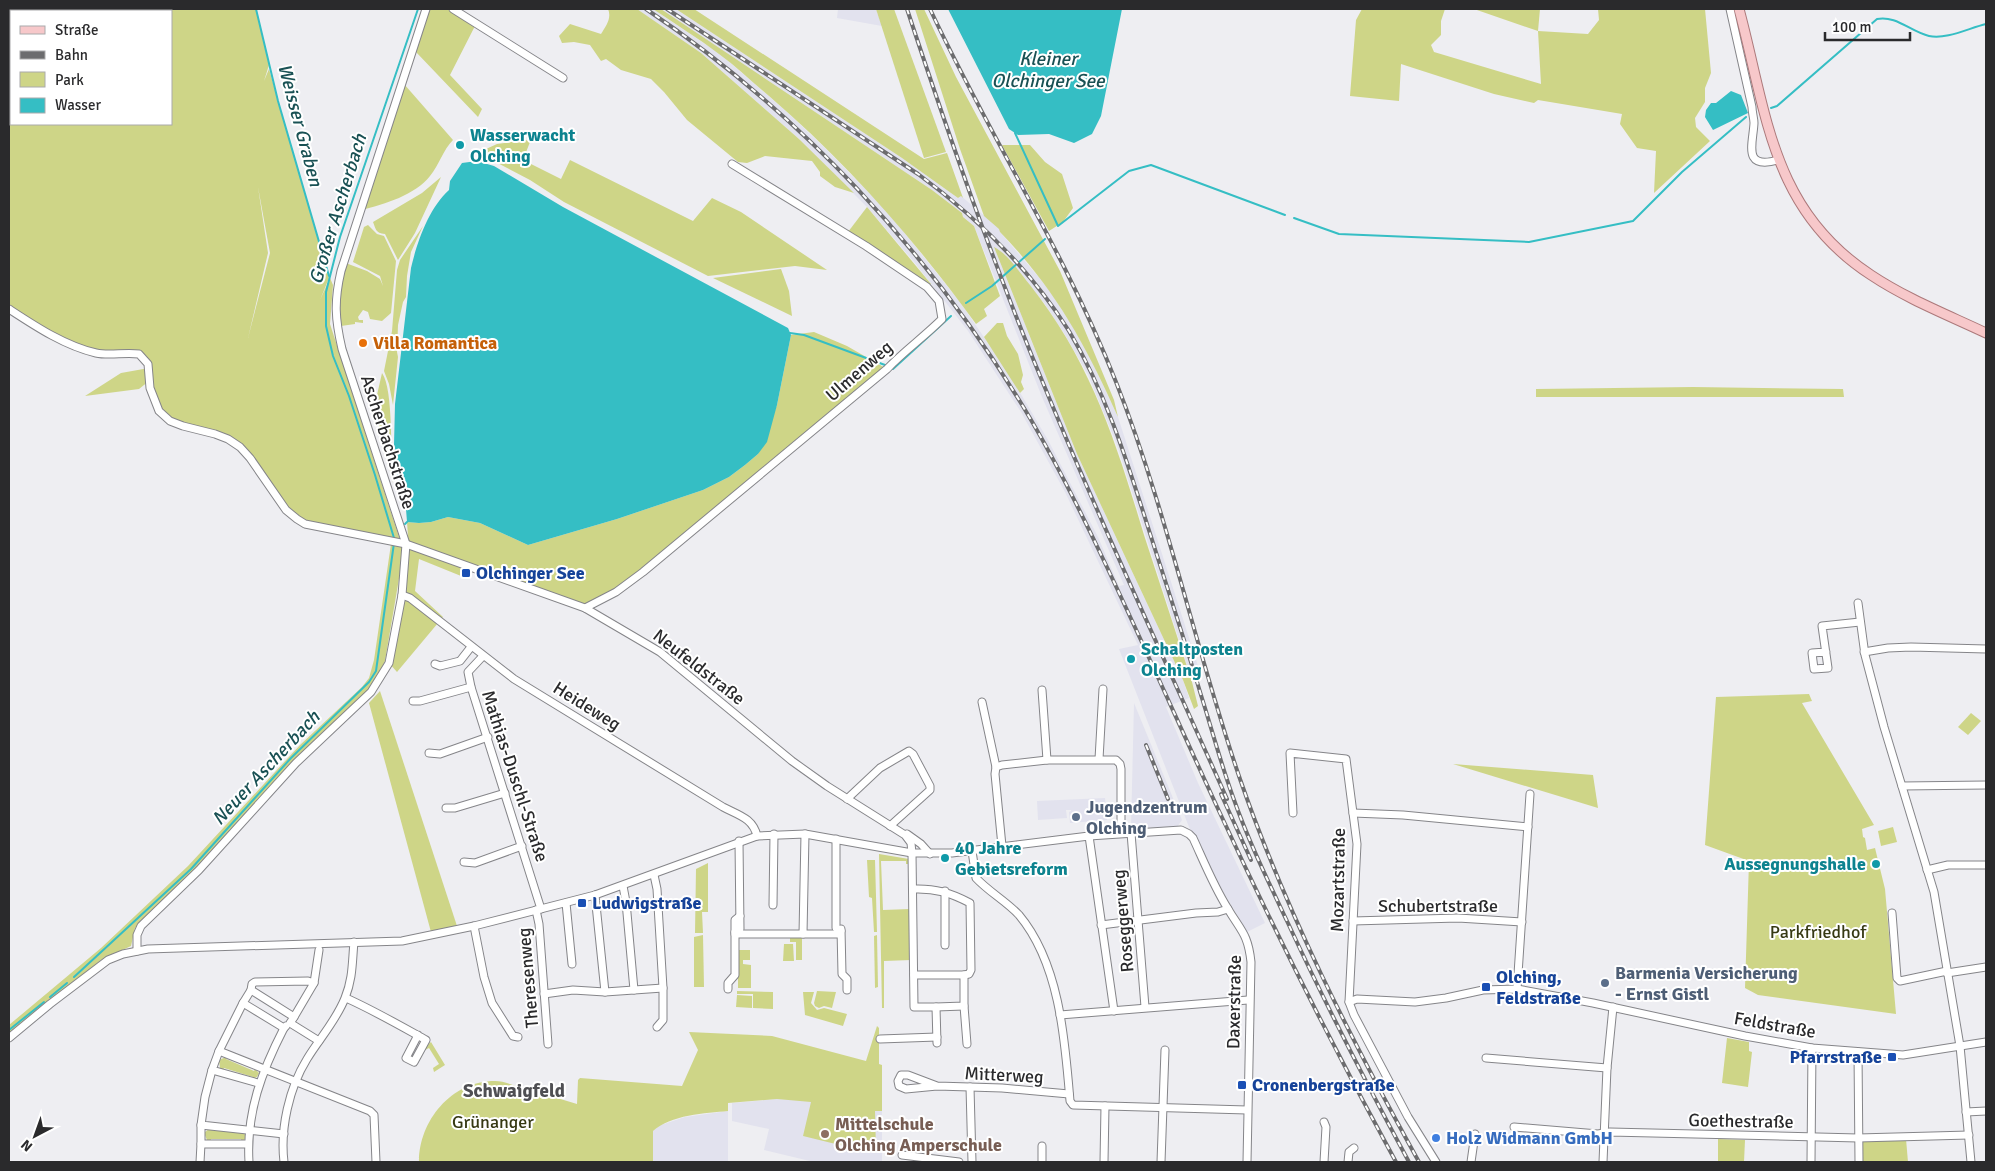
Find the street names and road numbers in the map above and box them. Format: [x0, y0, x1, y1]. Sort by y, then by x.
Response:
street label: Ulmenweg [821, 336, 897, 406]
street label: Ascherbachstraße [356, 372, 420, 512]
street label: Neufeldstraße [649, 624, 749, 710]
street label: Heideweg [549, 677, 625, 735]
street label: Mathias-Duschl-Straße [477, 687, 553, 865]
street label: Mozartstraße [1326, 828, 1350, 932]
street label: Roseggerweg [1108, 869, 1138, 973]
street label: Schubertstraße [1378, 895, 1498, 917]
street label: Theresenweg [513, 927, 543, 1029]
street label: Daxerstraße [1222, 955, 1246, 1049]
street label: Feldstraße [1732, 1007, 1818, 1043]
street label: Mitterweg [964, 1062, 1044, 1088]
street label: Goethestraße [1688, 1109, 1794, 1133]

